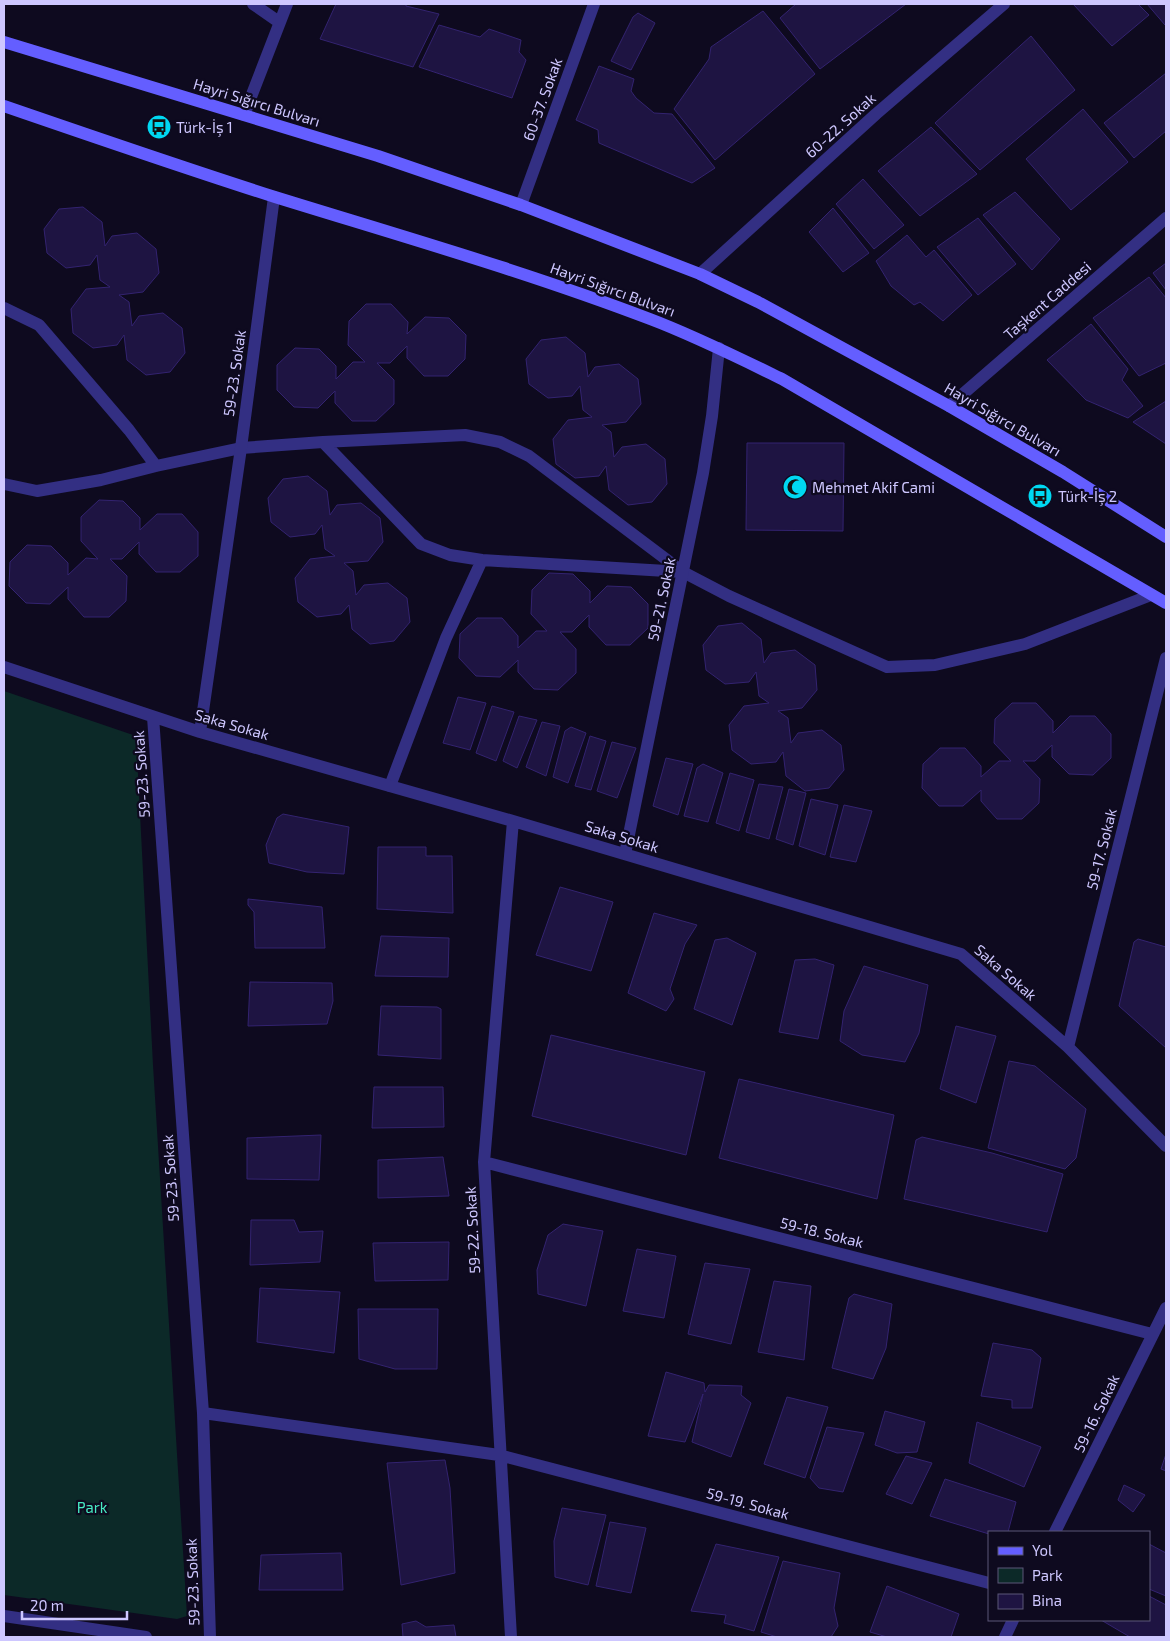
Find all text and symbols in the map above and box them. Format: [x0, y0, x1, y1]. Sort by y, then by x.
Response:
street label: 60-37. Sokak [519, 55, 565, 143]
street label: Hayri Sığırcı Bulvarı [191, 74, 323, 130]
street label: 60-22. Sokak [801, 88, 879, 161]
bus stop icon: Türk-İş 1 [146, 114, 172, 140]
place label: Türk-İş 1 [176, 118, 233, 137]
street label: Taşkent Caddesi [1000, 257, 1095, 344]
street label: Hayri Sığırcı Bulvarı [548, 258, 678, 320]
street label: 59-23. Sokak [219, 328, 249, 418]
street label: Hayri Sığırcı Bulvarı [942, 378, 1064, 460]
mosque icon: Mehmet Akif Cami [782, 474, 808, 500]
place label: Mehmet Akif Cami [812, 478, 935, 496]
bus stop icon: Türk-İş 2 [1027, 483, 1053, 509]
place label: Türk-İş 2 [1058, 487, 1117, 506]
street label: 59-21. Sokak [643, 555, 679, 642]
street label: Saka Sokak [193, 705, 272, 743]
street label: 59-23. Sokak [129, 729, 153, 818]
street label: 59-17. Sokak [1082, 806, 1120, 891]
street label: Saka Sokak [583, 816, 661, 856]
street label: Saka Sokak [971, 940, 1041, 1004]
street label: 59-23. Sokak [158, 1133, 182, 1222]
street label: 59-22. Sokak [461, 1186, 483, 1274]
street label: 59-18. Sokak [779, 1213, 866, 1251]
street label: 59-16. Sokak [1069, 1371, 1123, 1455]
street label: 59-19. Sokak [705, 1483, 792, 1523]
park label: Park [77, 1498, 108, 1516]
legend [988, 1531, 1150, 1621]
street label: 59-23. Sokak [181, 1538, 203, 1626]
text: Yol [1032, 1541, 1053, 1559]
text: Park [1032, 1566, 1063, 1584]
scale bar [22, 1588, 128, 1620]
text: Bina [1032, 1591, 1062, 1609]
text: 20 m [30, 1596, 64, 1614]

